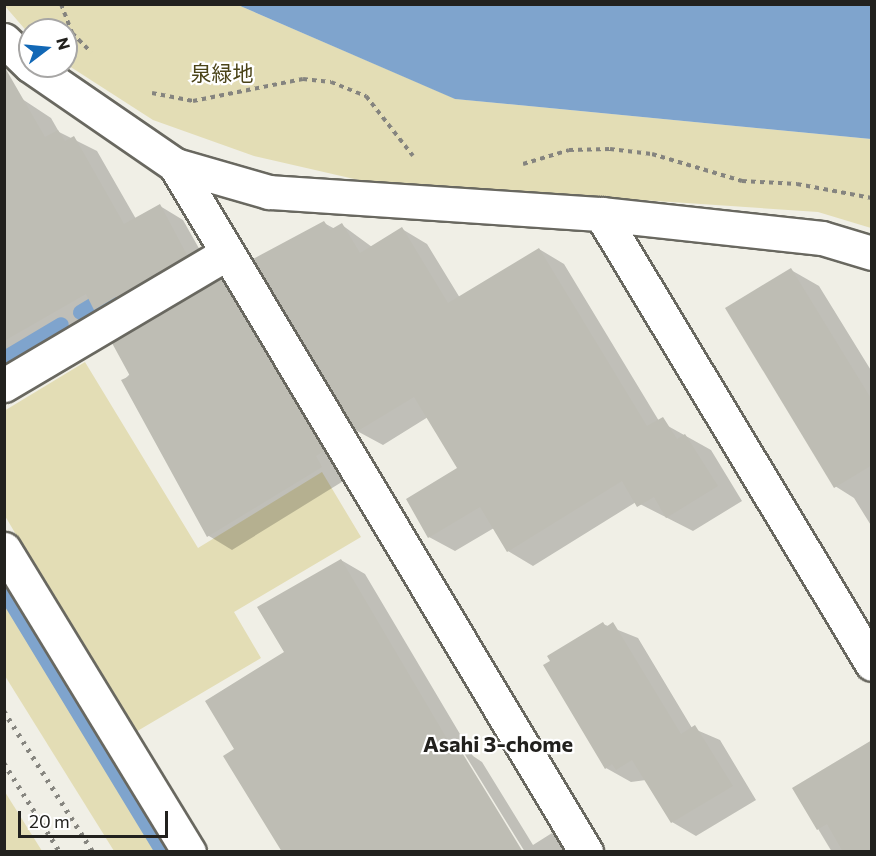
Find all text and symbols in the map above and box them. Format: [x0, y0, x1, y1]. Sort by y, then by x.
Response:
north arrow [18, 18, 78, 78]
text: N [53, 35, 75, 52]
park label: 泉緑地 [191, 60, 253, 86]
district label: Asahi 3-chome [423, 731, 573, 757]
scale bar [21, 799, 171, 837]
text: 20 m [29, 810, 70, 832]

